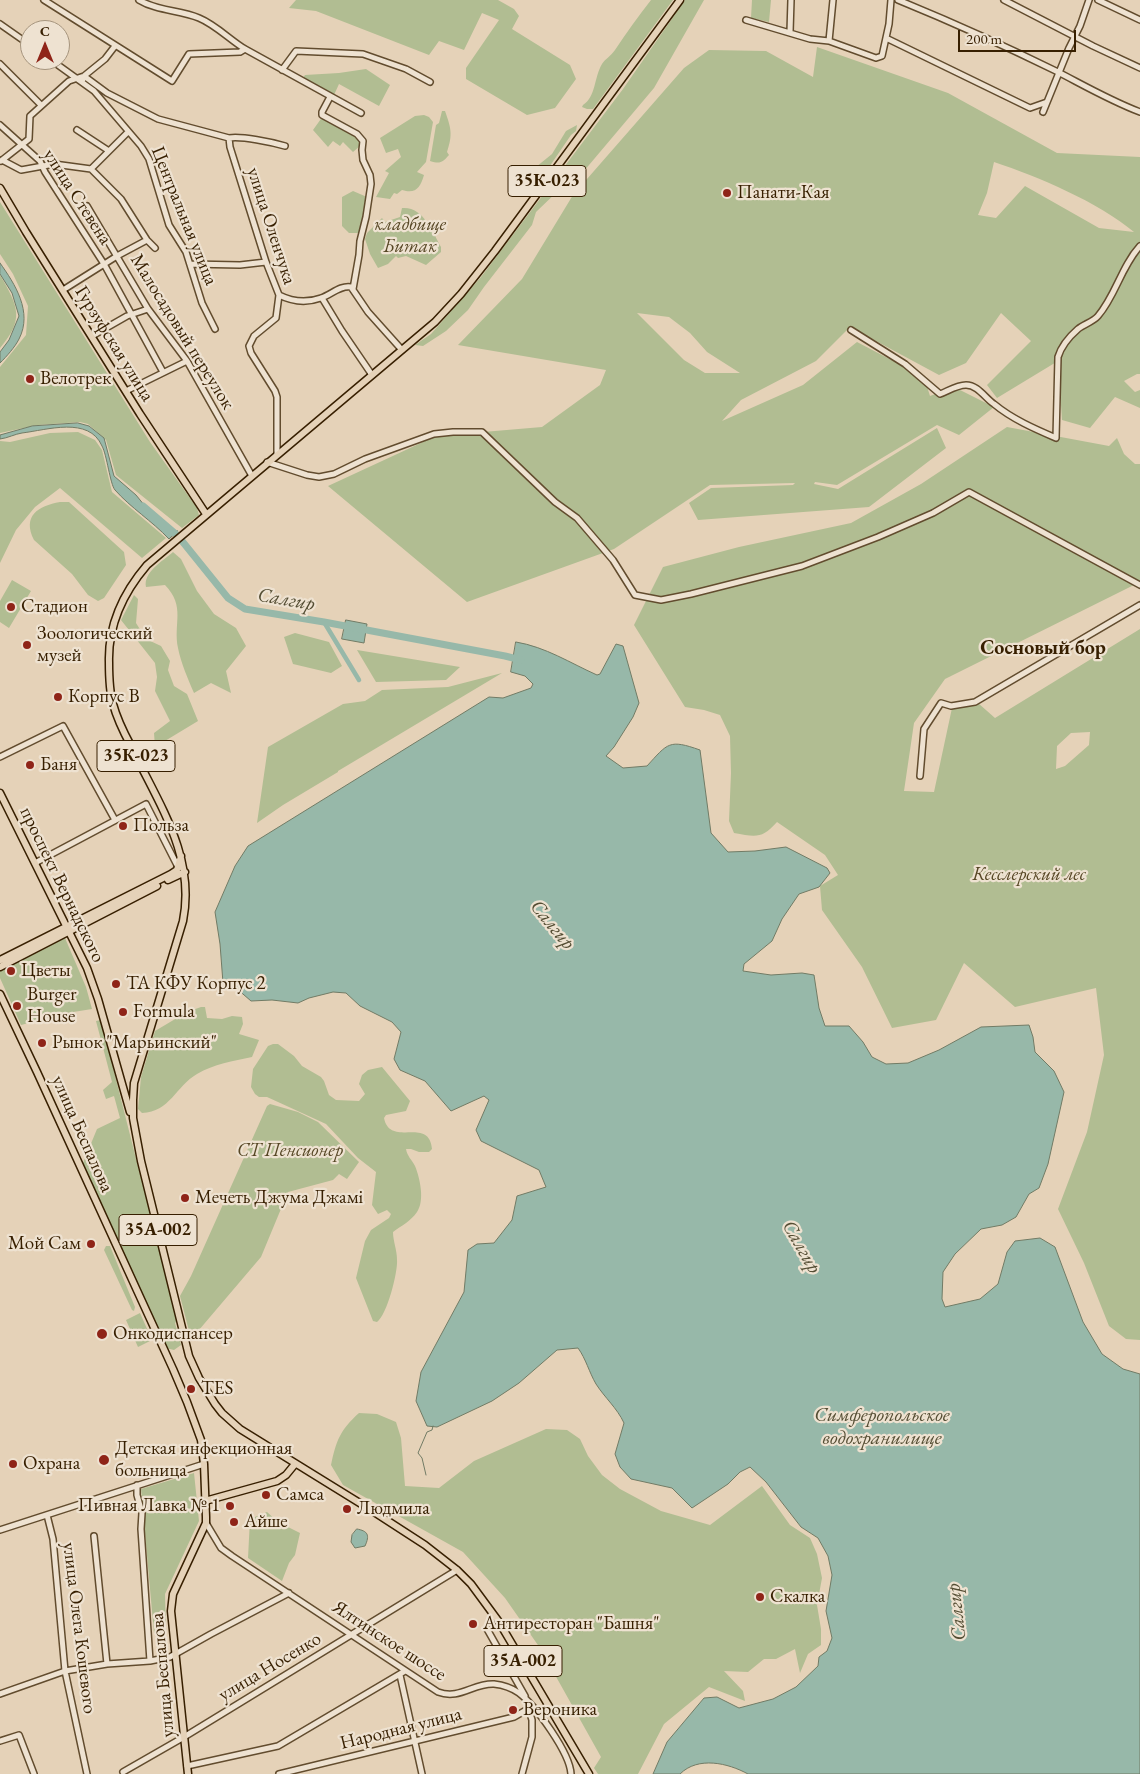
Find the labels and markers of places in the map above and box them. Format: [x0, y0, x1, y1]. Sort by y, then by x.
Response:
place label: Панати-Кая [737, 182, 829, 204]
marker: Панати-Кая [721, 187, 733, 199]
place label: Велотрек [40, 368, 111, 390]
marker: Велотрек [24, 373, 36, 385]
place label: Стадион [21, 596, 88, 618]
marker: Стадион [5, 601, 17, 613]
place label: Зоологический музей [37, 623, 153, 667]
marker: Зоологический музей [21, 639, 33, 651]
place label: Корпус В [68, 686, 140, 708]
marker: Корпус В [52, 691, 64, 703]
place label: Баня [40, 754, 77, 776]
marker: Баня [24, 759, 36, 771]
place label: Польза [133, 815, 189, 837]
marker: Польза [117, 820, 129, 832]
place label: Цветы [21, 960, 71, 982]
marker: Цветы [5, 965, 17, 977]
place label: ТА КФУ Корпус 2 [126, 973, 266, 995]
marker: ТА КФУ Корпус 2 [110, 978, 122, 990]
place label: Burger House [27, 984, 77, 1028]
marker: Burger House [11, 1000, 23, 1012]
place label: Formula [133, 1001, 195, 1023]
marker: Formula [117, 1006, 129, 1018]
place label: Рынок "Марьинский" [52, 1032, 217, 1054]
marker: Рынок "Марьинский" [36, 1037, 48, 1049]
place label: Мечеть Джума Джамі [195, 1187, 363, 1209]
marker: Мечеть Джума Джамі [179, 1192, 191, 1204]
place label: Мой Сам [8, 1233, 81, 1255]
marker: Мой Сам [85, 1238, 97, 1250]
place label: Онкодиспансер [113, 1323, 233, 1345]
marker: Онкодиспансер [95, 1327, 109, 1341]
place label: TES [201, 1378, 233, 1400]
marker: TES [185, 1383, 197, 1395]
place label: Детская инфекционная больница [115, 1438, 292, 1482]
place label: Охрана [23, 1453, 80, 1475]
marker: Детская инфекционная больница [97, 1453, 111, 1467]
marker: Охрана [7, 1458, 19, 1470]
place label: Самса [276, 1484, 324, 1506]
marker: Самса [260, 1489, 272, 1501]
place label: Пивная Лавка № 1 [78, 1495, 220, 1517]
place label: Людмила [357, 1498, 430, 1520]
marker: Пивная Лавка № 1 [224, 1500, 236, 1512]
marker: Людмила [341, 1503, 353, 1515]
place label: Айше [244, 1511, 288, 1533]
marker: Айше [228, 1516, 240, 1528]
place label: Скалка [770, 1586, 825, 1608]
marker: Скалка [754, 1591, 766, 1603]
place label: Антиресторан "Башня" [483, 1613, 659, 1635]
marker: Антиресторан "Башня" [467, 1618, 479, 1630]
place label: Вероника [523, 1699, 597, 1721]
marker: Вероника [507, 1704, 519, 1716]

